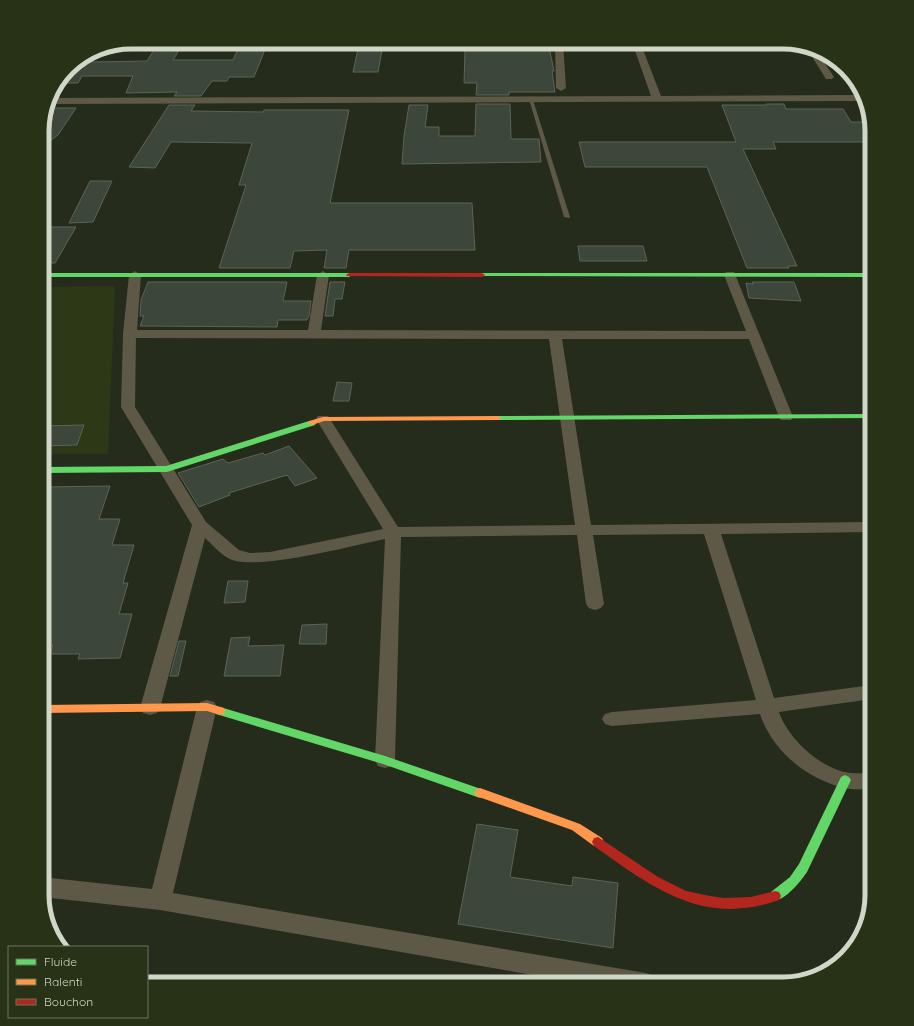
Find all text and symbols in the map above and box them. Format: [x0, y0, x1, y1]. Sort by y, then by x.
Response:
legend [8, 946, 148, 1018]
text: Fluide [44, 954, 77, 969]
text: Ralenti [44, 974, 82, 989]
text: Bouchon [44, 994, 93, 1009]

